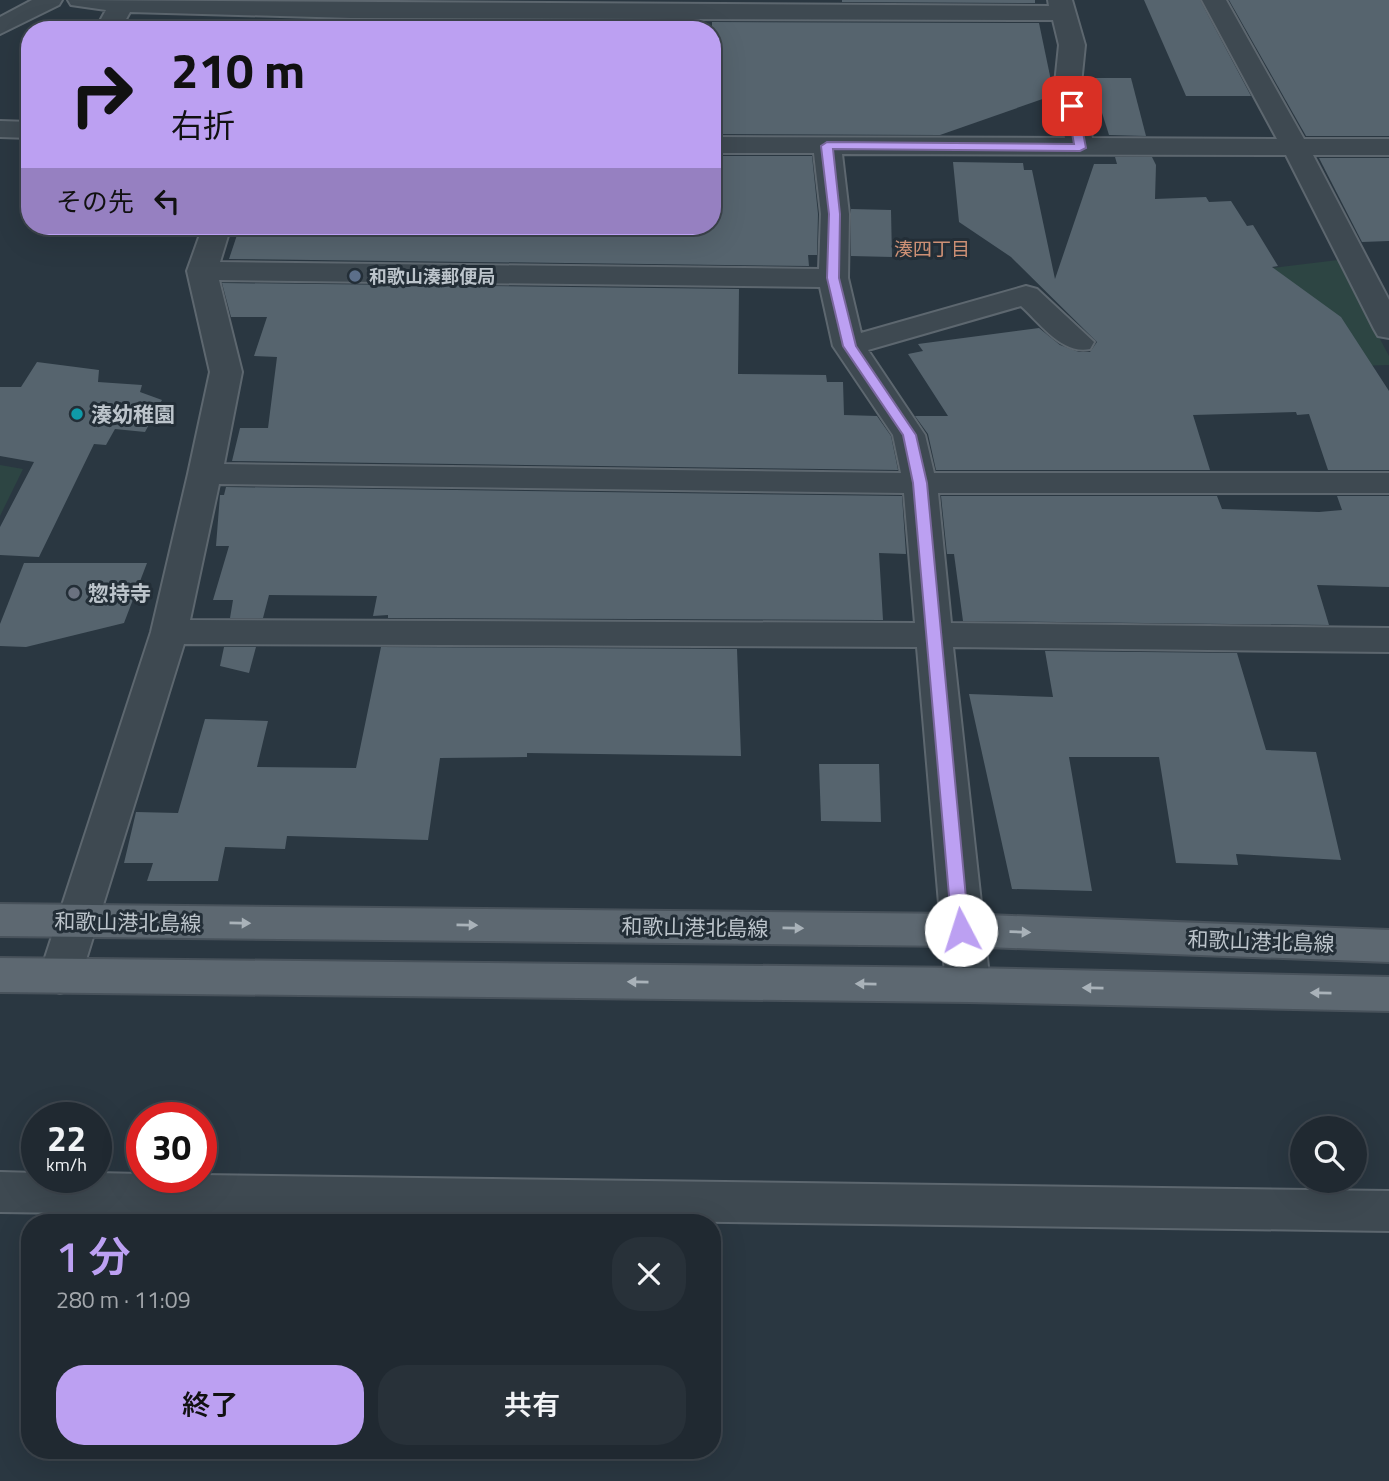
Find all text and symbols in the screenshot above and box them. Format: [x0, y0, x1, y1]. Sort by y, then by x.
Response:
text: 210 m [171, 32, 305, 107]
icon: right [56, 49, 147, 140]
pin [1042, 76, 1102, 136]
icon: arrive [1053, 87, 1091, 125]
text: 右折 [171, 101, 235, 149]
text: その先 [56, 182, 134, 221]
icon: left [148, 182, 186, 220]
district label: 湊四丁目 [894, 234, 970, 263]
place label: 和歌山湊郵便局 [369, 263, 495, 290]
marker: 和歌山湊郵便局 [347, 268, 363, 284]
place label: 湊幼稚園 [91, 398, 175, 430]
marker: 湊幼稚園 [69, 406, 85, 422]
place label: 惣持寺 [88, 577, 151, 609]
marker: 惣持寺 [66, 585, 82, 601]
position arrow [924, 893, 998, 967]
street label: 和歌山港北島線 [54, 905, 202, 939]
street label: 和歌山港北島線 [621, 910, 769, 944]
one-way arrow [229, 917, 251, 929]
one-way arrow [456, 919, 478, 931]
one-way arrow [782, 922, 804, 934]
street label: 和歌山港北島線 [1187, 922, 1335, 960]
one-way arrow [1009, 927, 1031, 938]
one-way arrow [627, 976, 649, 988]
one-way arrow [855, 978, 877, 990]
one-way arrow [1082, 982, 1104, 994]
one-way arrow [1310, 987, 1332, 999]
speed limit sign: 30 [126, 1102, 217, 1193]
text: 22 [47, 1111, 86, 1165]
map controls [1290, 1116, 1367, 1193]
button: search [1290, 1116, 1367, 1193]
text: km/h [46, 1151, 87, 1178]
text: 1 分 [56, 1224, 131, 1288]
button: close [612, 1237, 686, 1311]
text: 280 m · 11:09 [56, 1282, 191, 1317]
button: 終了 [56, 1365, 364, 1445]
button: 共有 [378, 1365, 686, 1445]

